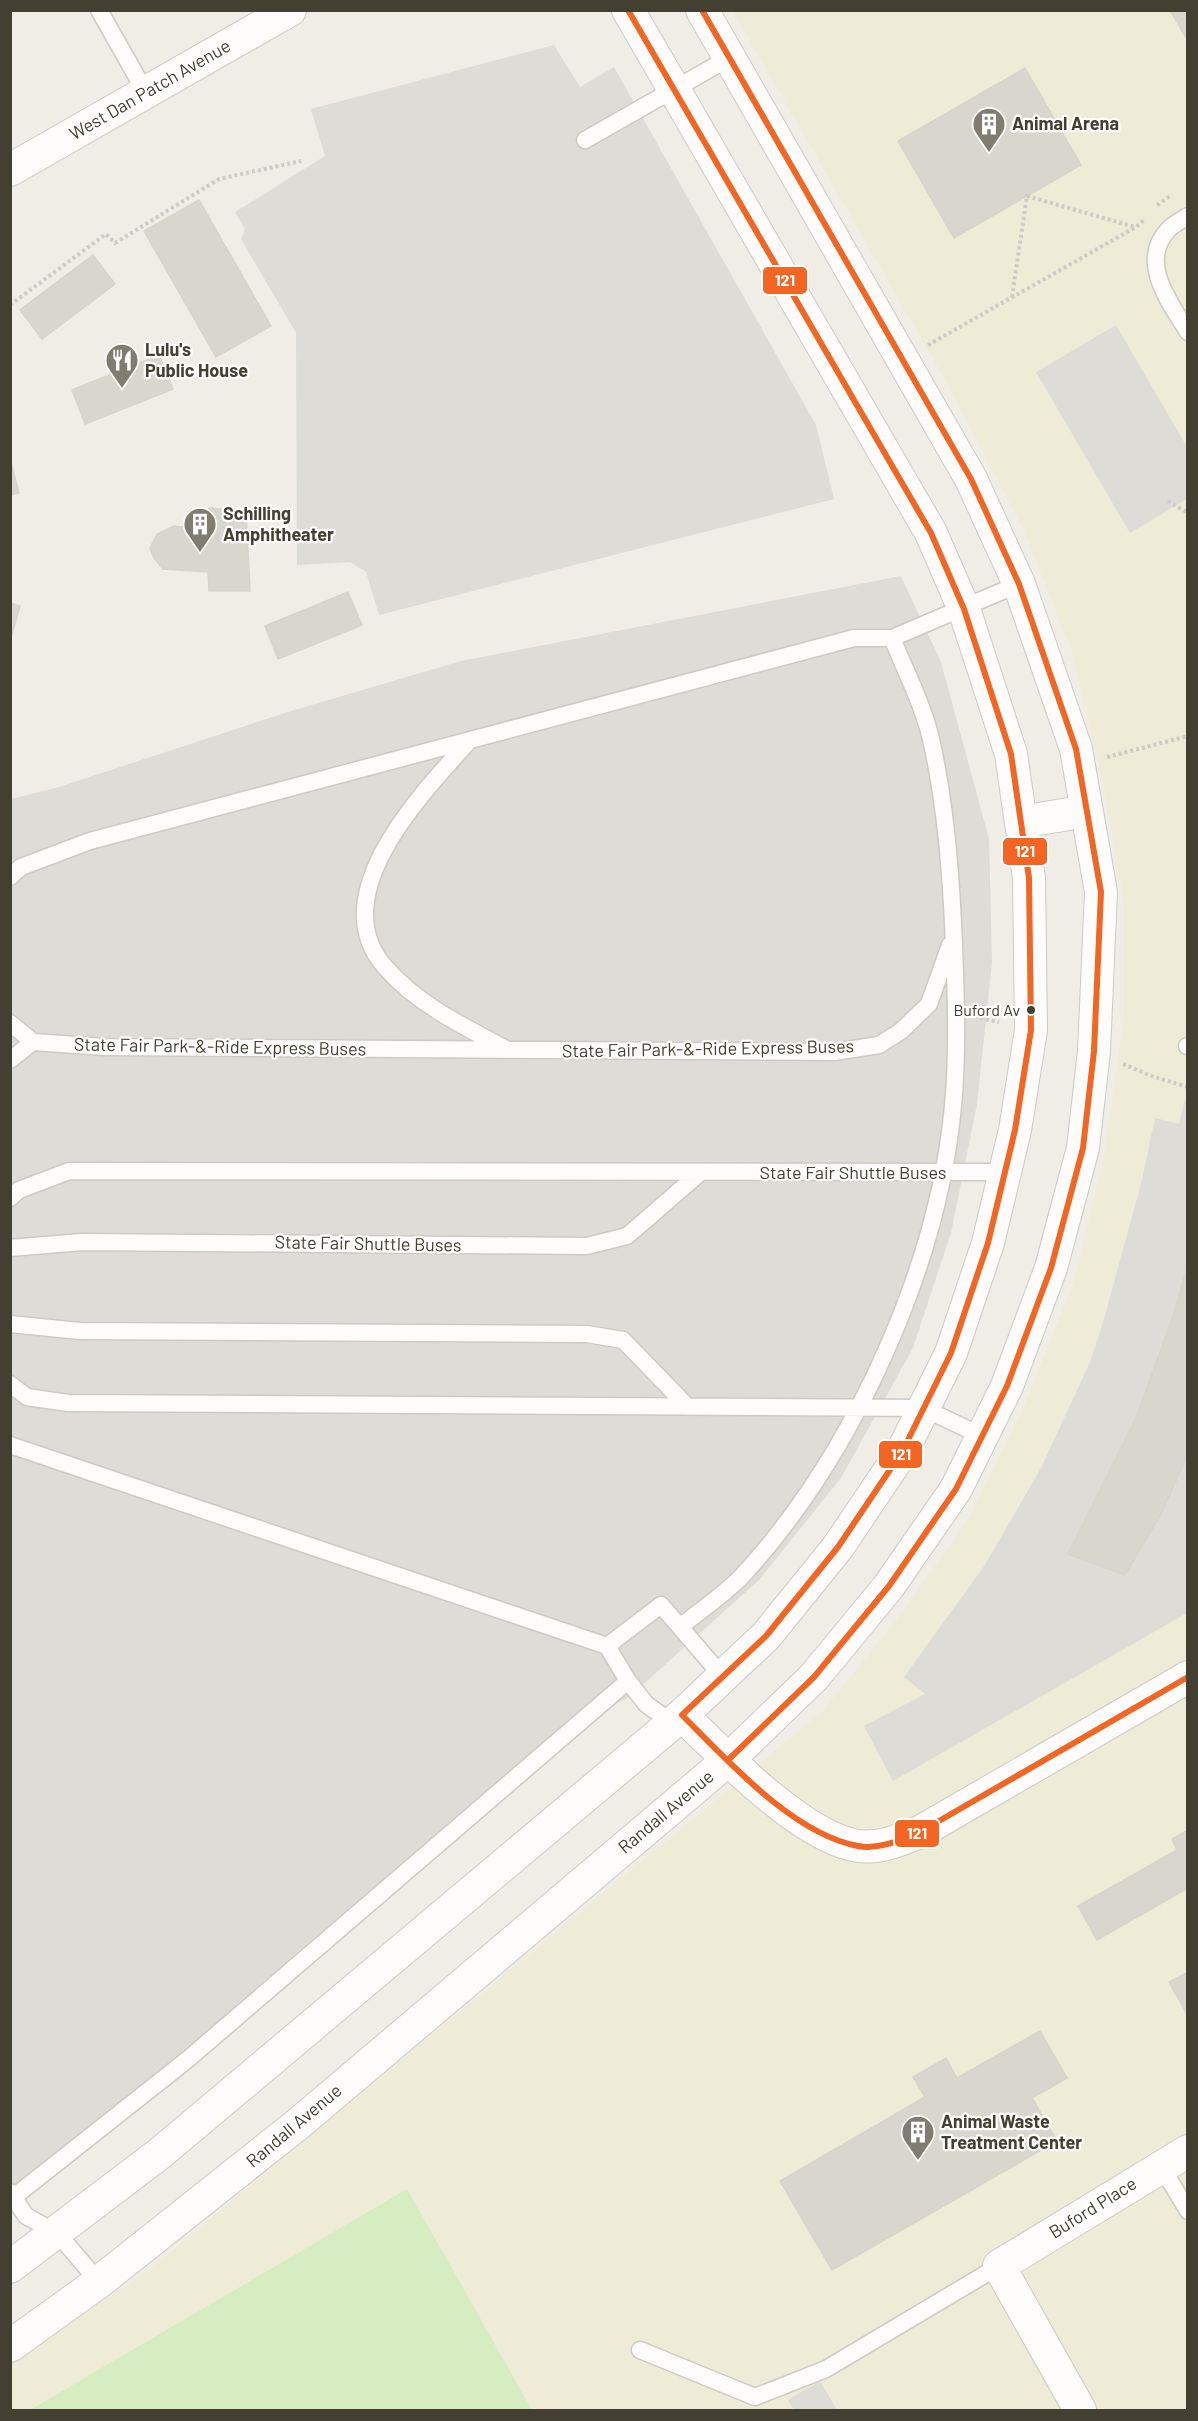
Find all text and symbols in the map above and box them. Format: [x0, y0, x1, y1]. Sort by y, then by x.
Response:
street label: West Dan Patch Avenue [65, 34, 234, 144]
building icon: Animal Arena [971, 106, 1007, 153]
place label: Animal Arena [1012, 112, 1119, 134]
line badge: 121 [762, 266, 808, 295]
text: 121 [775, 270, 795, 289]
place label: Lulu's Public House [145, 338, 248, 381]
restaurant icon: Lulu's Public House [104, 342, 140, 389]
place label: Schilling Amphitheater [223, 502, 334, 545]
building icon: Schilling Amphitheater [182, 506, 218, 553]
line badge: 121 [1002, 837, 1048, 866]
text: 121 [1015, 841, 1035, 860]
place label: Buford Av [953, 1000, 1020, 1019]
marker: Buford Av [1025, 1004, 1037, 1016]
street label: State Fair Park-&-Ride Express Buses [74, 1032, 366, 1060]
street label: State Fair Park-&-Ride Express Buses [562, 1034, 854, 1062]
street label: State Fair Shuttle Buses [760, 1161, 946, 1183]
street label: State Fair Shuttle Buses [274, 1230, 462, 1256]
line badge: 121 [878, 1440, 923, 1469]
text: 121 [891, 1444, 911, 1463]
street label: Randall Avenue [613, 1765, 718, 1858]
line badge: 121 [894, 1819, 940, 1848]
text: 121 [907, 1823, 927, 1842]
street label: Randall Avenue [241, 2079, 346, 2172]
place label: Animal Waste Treatment Center [941, 2110, 1082, 2153]
building icon: Animal Waste Treatment Center [900, 2114, 936, 2161]
street label: Buford Place [1045, 2172, 1140, 2243]

